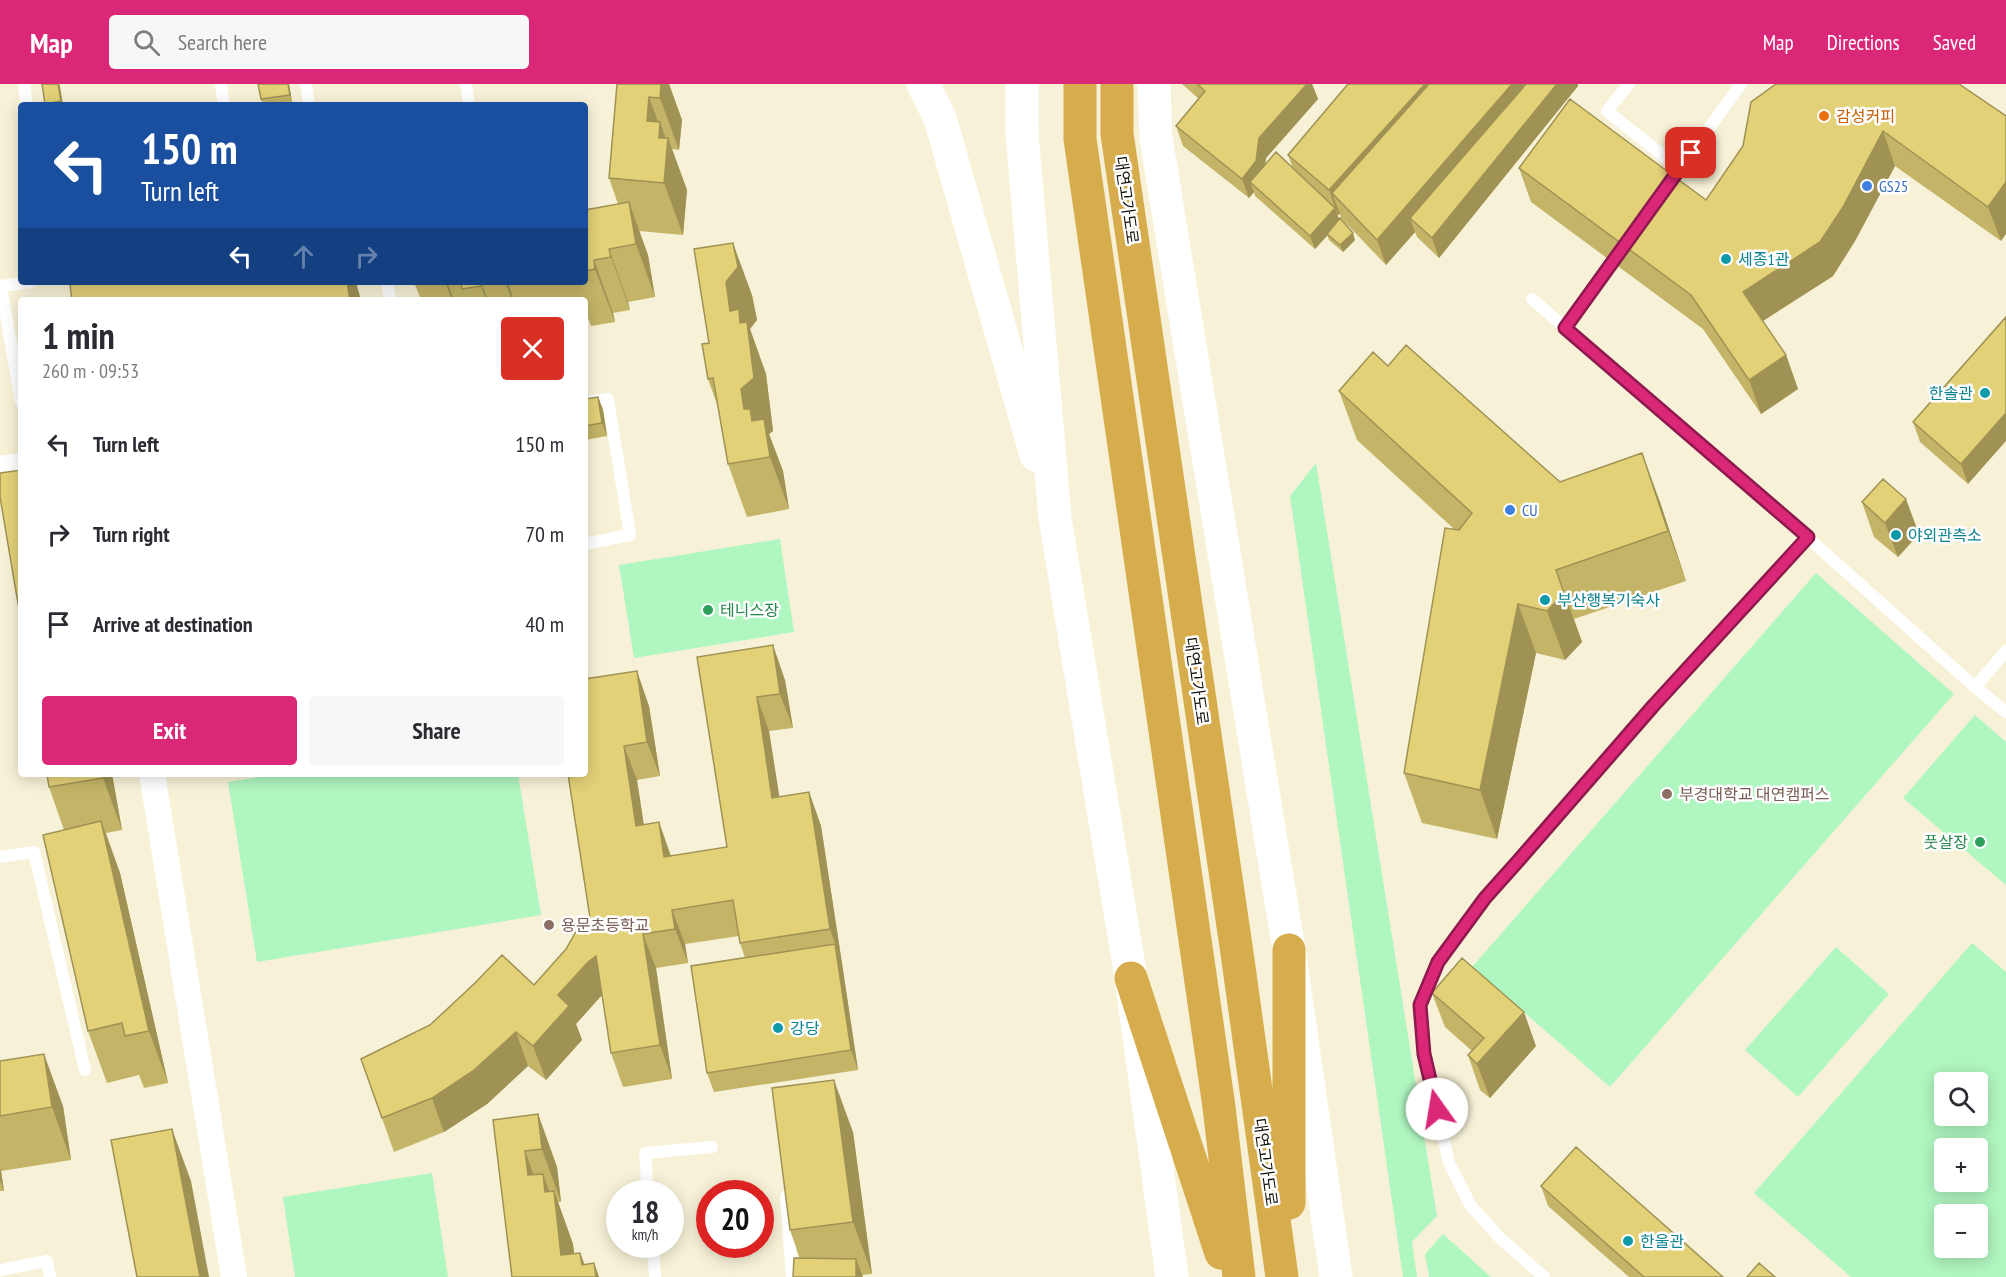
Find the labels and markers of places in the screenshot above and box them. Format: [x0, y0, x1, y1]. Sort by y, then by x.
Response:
place label: 감성커피 [1836, 106, 1895, 126]
marker: 감성커피 [1817, 109, 1831, 123]
pin [1665, 127, 1716, 178]
place label: GS25 [1879, 176, 1908, 196]
marker: GS25 [1860, 179, 1874, 193]
place label: 세종1관 [1738, 249, 1790, 269]
marker: 세종1관 [1719, 252, 1733, 266]
place label: 한솔관 [1929, 383, 1973, 403]
marker: 한솔관 [1978, 386, 1992, 400]
place label: CU [1522, 500, 1538, 520]
marker: CU [1503, 503, 1517, 517]
place label: 야외관측소 [1908, 525, 1982, 545]
marker: 야외관측소 [1889, 528, 1903, 542]
place label: 부산행복기숙사 [1557, 590, 1660, 610]
marker: 부산행복기숙사 [1538, 593, 1552, 607]
place label: 테니스장 [720, 600, 779, 620]
marker: 테니스장 [701, 603, 715, 617]
place label: 부경대학교 대연캠퍼스 [1679, 784, 1830, 804]
marker: 부경대학교 대연캠퍼스 [1660, 787, 1674, 801]
place label: 풋살장 [1924, 832, 1968, 852]
marker: 풋살장 [1973, 835, 1987, 849]
place label: 용문초등학교 [561, 915, 649, 935]
marker: 용문초등학교 [542, 918, 556, 932]
place label: 강당 [790, 1018, 820, 1038]
marker: 강당 [771, 1021, 785, 1035]
place label: 한울관 [1640, 1231, 1684, 1251]
marker: 한울관 [1621, 1234, 1635, 1248]

